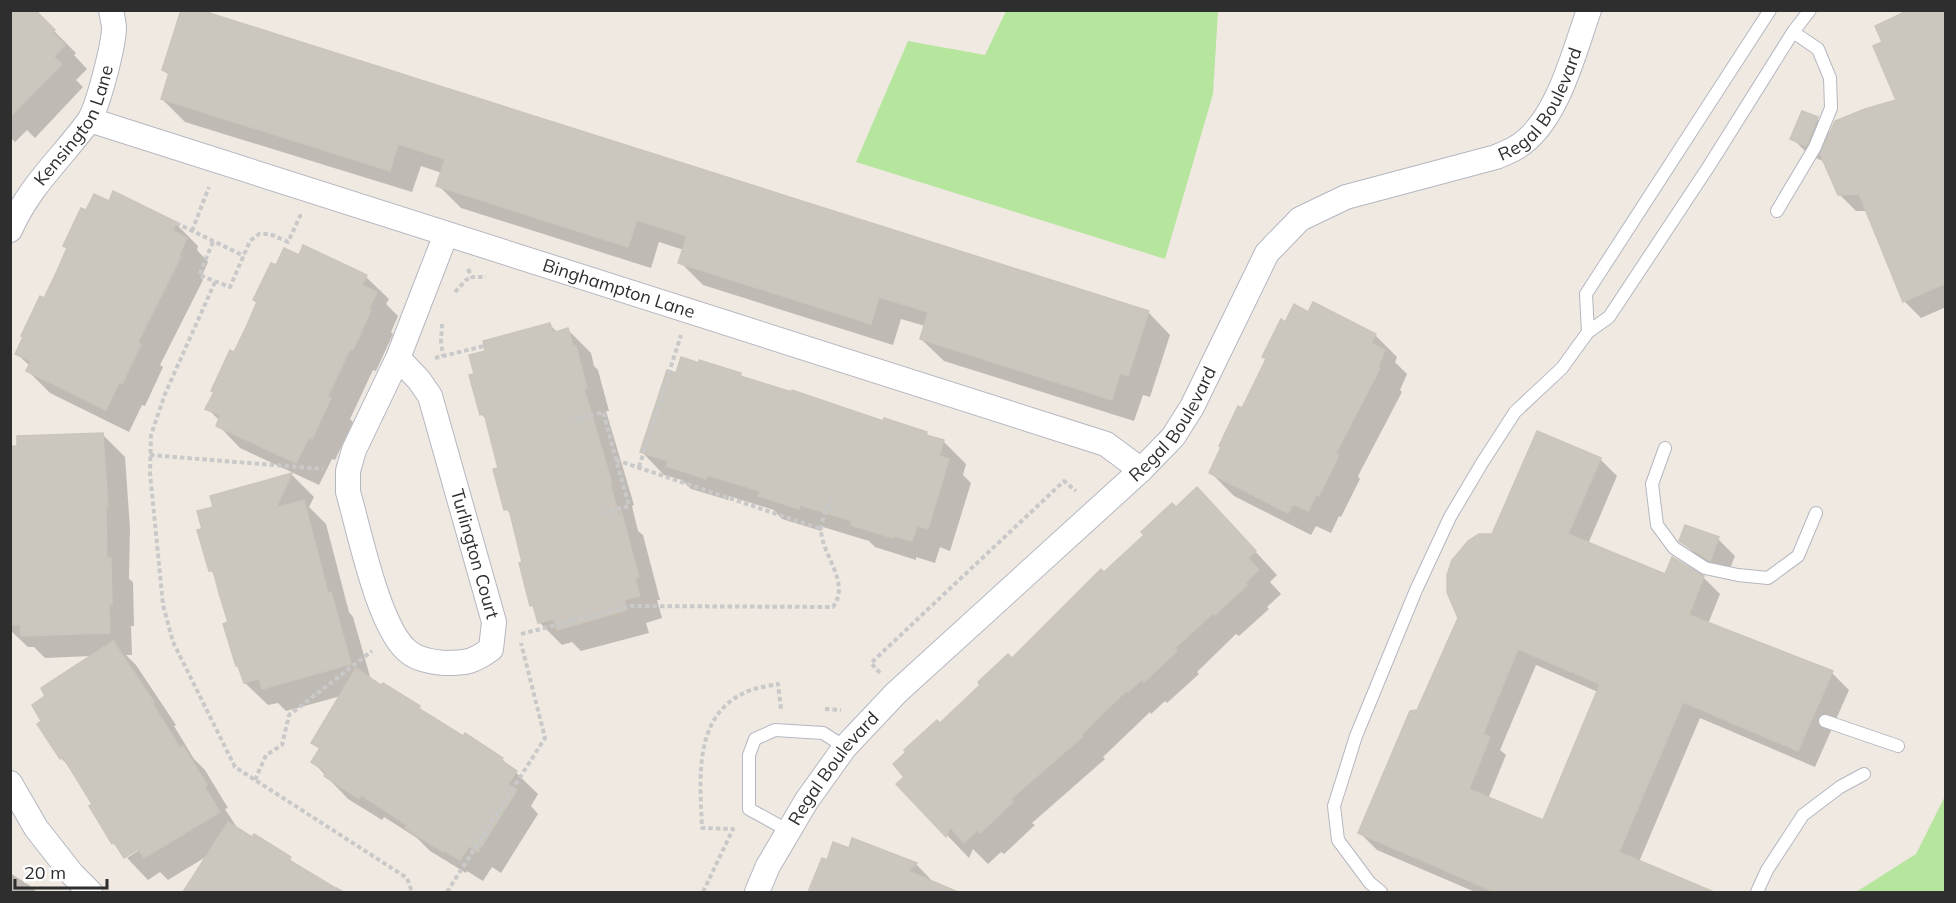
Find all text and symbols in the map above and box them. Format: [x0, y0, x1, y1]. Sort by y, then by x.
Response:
street label: Regal Boulevard [1494, 44, 1587, 166]
street label: Kensington Lane [29, 63, 118, 190]
street label: Binghampton Lane [540, 253, 698, 323]
street label: Regal Boulevard [1124, 363, 1221, 486]
street label: Turlington Court [446, 486, 505, 621]
street label: Regal Boulevard [783, 706, 884, 829]
scale bar [15, 852, 106, 890]
text: 20 m [24, 861, 66, 884]

